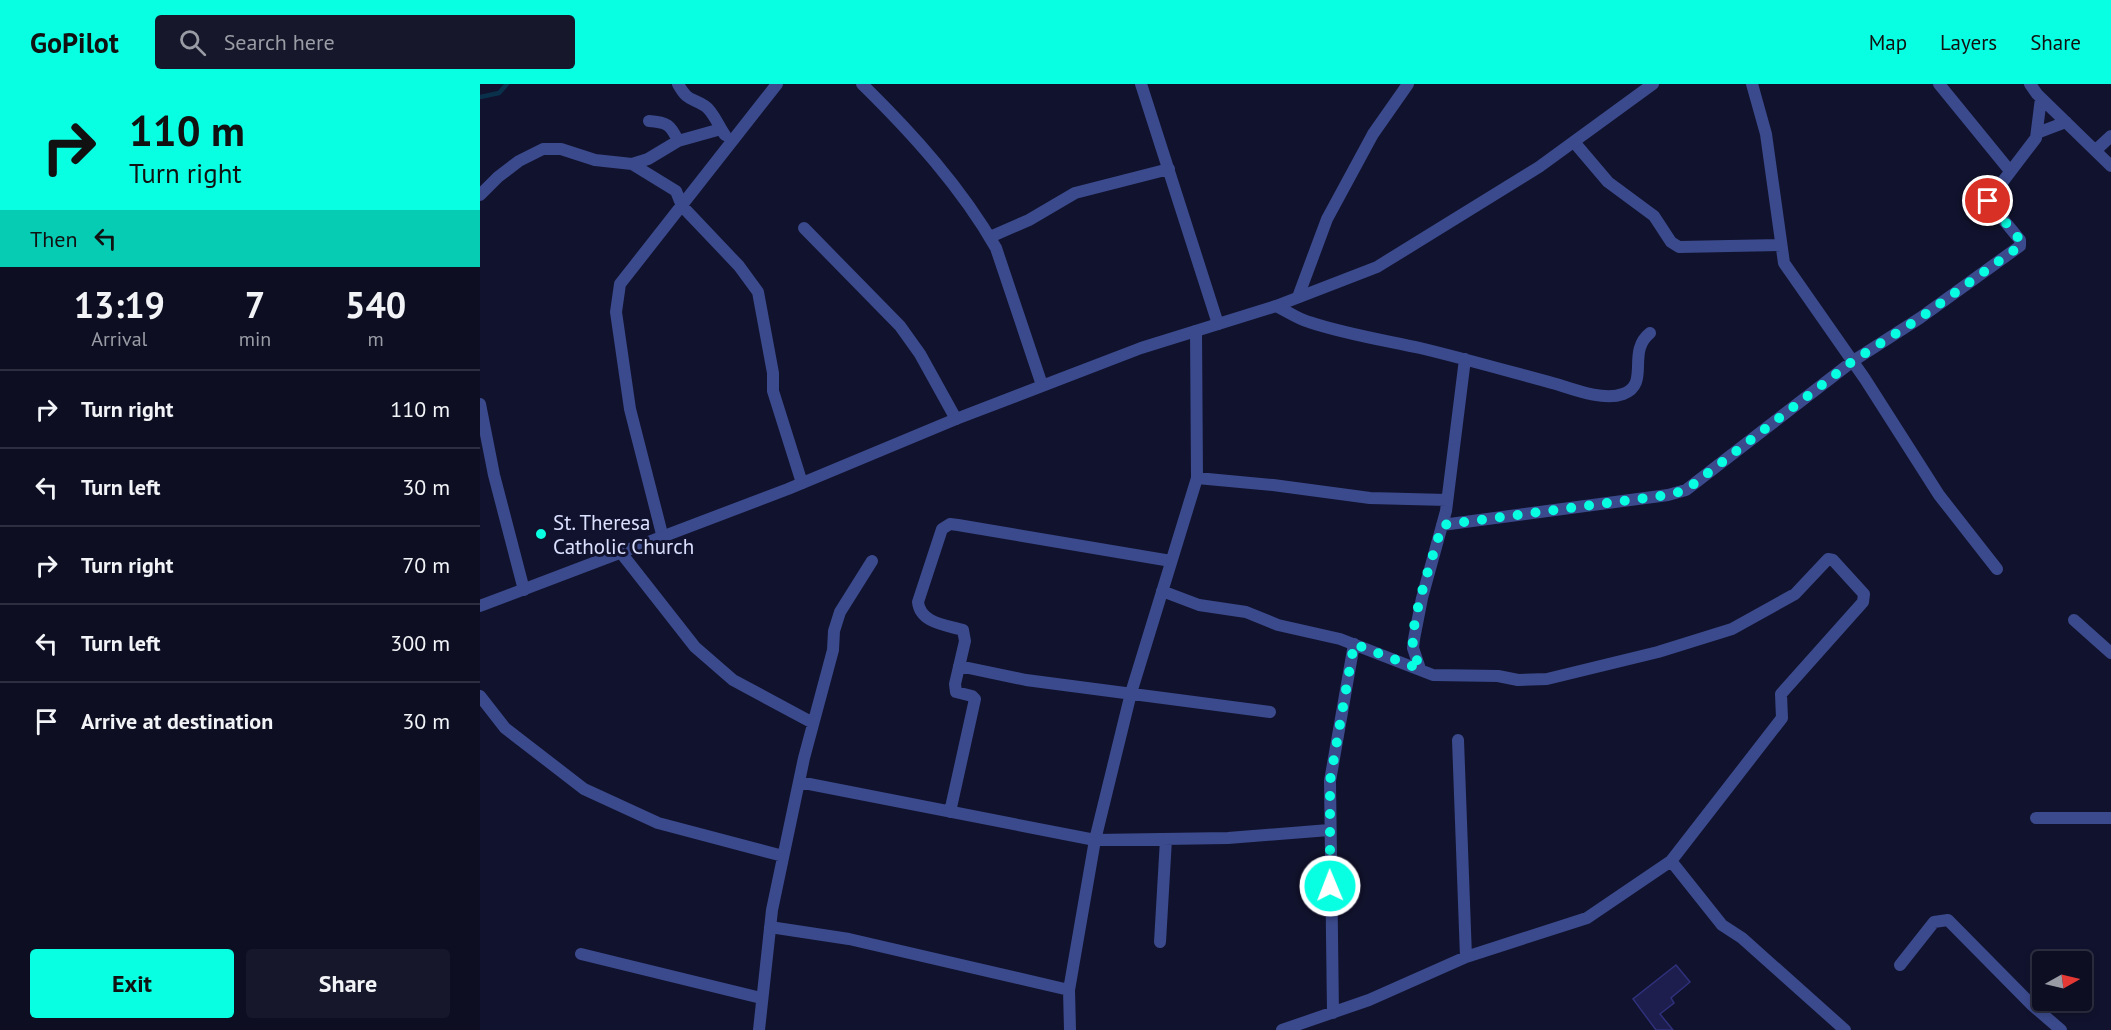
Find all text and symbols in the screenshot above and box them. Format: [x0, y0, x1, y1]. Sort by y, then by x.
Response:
search box [155, 15, 575, 69]
text: GoPilot [30, 24, 119, 61]
icon: search [176, 26, 209, 59]
text: Search here [224, 28, 335, 56]
text: Map [1869, 29, 1907, 56]
text: Layers [1940, 29, 1997, 56]
text: Share [2030, 29, 2081, 56]
text: 110 m [129, 103, 245, 158]
icon: right [30, 108, 108, 186]
text: Turn right [129, 156, 242, 190]
pin [1962, 175, 2013, 226]
icon: arrive [1971, 184, 2004, 217]
icon: left [89, 222, 122, 255]
text: Then [30, 225, 77, 253]
text: 13:19 [74, 281, 165, 328]
text: 7 [245, 281, 265, 328]
text: 540 [345, 281, 406, 328]
text: Arrival [91, 326, 147, 352]
text: min [239, 326, 271, 352]
text: m [368, 326, 384, 352]
icon: right [30, 393, 63, 426]
text: Turn right [81, 395, 173, 423]
text: 110 m [390, 395, 450, 423]
icon: left [30, 471, 63, 504]
text: Turn left [81, 473, 161, 501]
text: 30 m [402, 473, 450, 501]
place label: St. Theresa Catholic Church [553, 509, 694, 560]
marker: St. Theresa Catholic Church [534, 527, 548, 541]
icon: right [30, 549, 63, 582]
text: Turn right [81, 551, 173, 579]
text: 70 m [402, 551, 450, 579]
icon: left [30, 627, 63, 660]
text: Turn left [81, 629, 161, 657]
text: 300 m [390, 629, 450, 657]
icon: arrive [30, 705, 63, 738]
text: Arrive at destination [81, 707, 273, 735]
text: 30 m [402, 707, 450, 735]
position arrow [1298, 854, 1362, 918]
button: Exit [30, 949, 234, 1018]
button: Share [246, 949, 450, 1018]
north arrow [2032, 951, 2092, 1011]
map controls [2032, 951, 2092, 1011]

